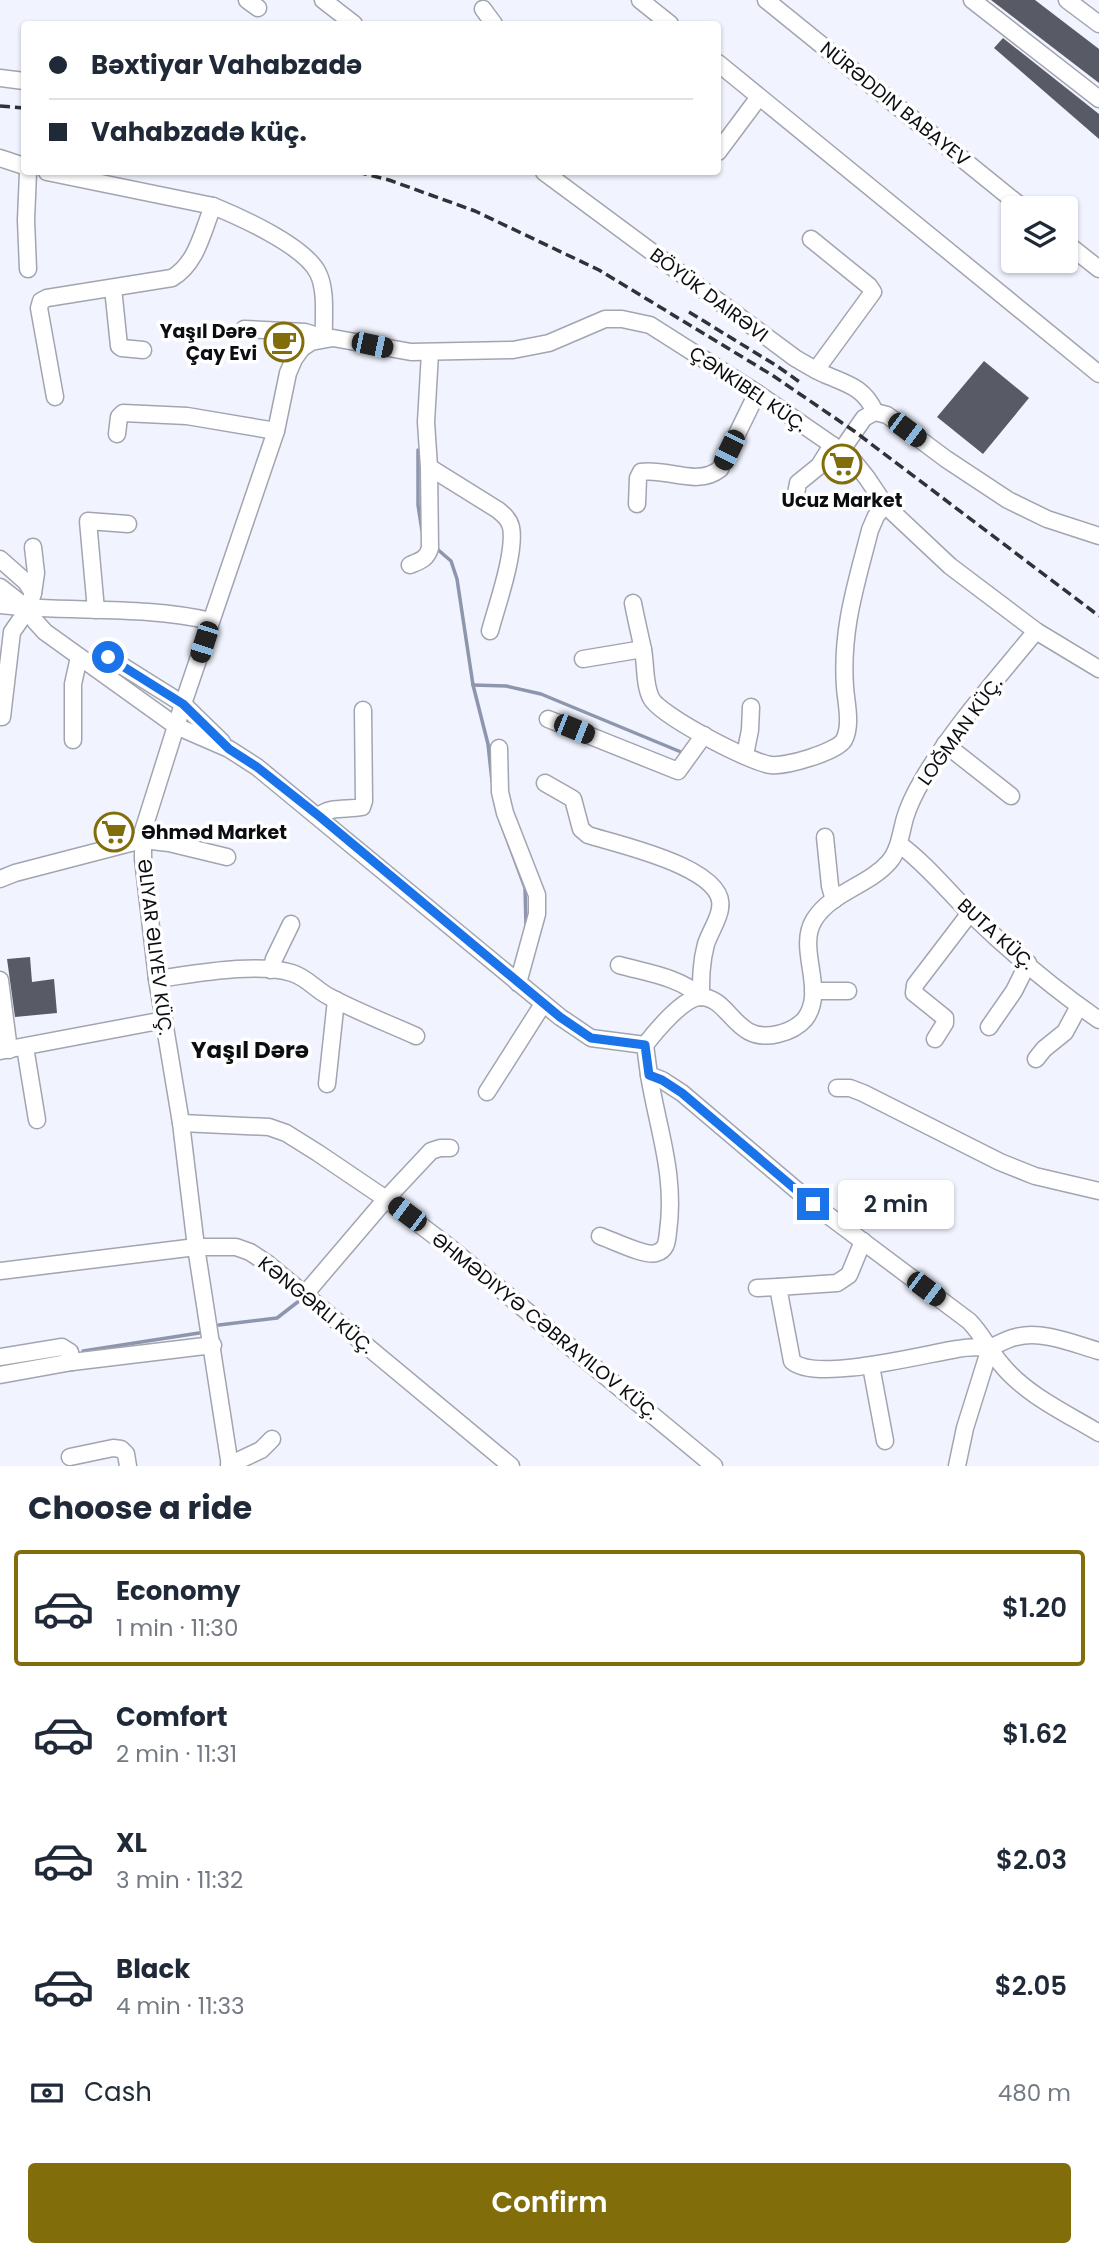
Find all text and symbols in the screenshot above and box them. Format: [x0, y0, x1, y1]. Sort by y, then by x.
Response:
street label: NÜRƏDDIN BABAYEV [815, 35, 976, 173]
text: Bəxtiyar Vahabzadə [91, 47, 362, 83]
text: Vahabzadə küç. [91, 114, 307, 150]
map controls [1001, 196, 1078, 273]
button: layers [1001, 196, 1078, 273]
street label: BÖYÜK DAIRƏVI [644, 242, 774, 348]
place label: Yaşıl Dərə Çay Evi [160, 318, 257, 367]
cafe icon: Yaşıl Dərə Çay Evi [263, 321, 305, 363]
car [350, 330, 395, 360]
street label: ÇƏNKIBEL KÜÇ. [684, 340, 812, 438]
car [884, 409, 931, 451]
car [711, 427, 748, 473]
supermarket icon: Ucuz Market [821, 443, 863, 485]
place label: Ucuz Market [782, 487, 903, 514]
car [188, 619, 221, 665]
route start [92, 641, 124, 673]
street label: LOĞMAN KÜÇ. [911, 671, 1009, 791]
car [551, 711, 598, 747]
supermarket icon: Əhməd Market [93, 811, 135, 853]
place label: Əhməd Market [141, 819, 287, 846]
street label: ƏLIYAR ƏLIYEV KÜÇ. [131, 857, 179, 1037]
street label: BUTA KÜÇ. [951, 892, 1041, 976]
district label: Yaşıl Dərə [191, 1034, 309, 1066]
callout: 2 min [838, 1180, 953, 1228]
route end [797, 1188, 829, 1220]
text: 2 min [864, 1188, 928, 1220]
car [384, 1193, 431, 1235]
street label: ƏHMƏDIYYƏ CƏBRAYILOV KÜÇ. [426, 1226, 664, 1426]
street label: KƏNGƏRLI KÜÇ. [252, 1250, 380, 1360]
car [903, 1268, 950, 1310]
text: Choose a ride [28, 1485, 252, 1530]
text: Economy [116, 1573, 240, 1609]
icon: car [32, 1577, 95, 1640]
text: $1.20 [1002, 1590, 1067, 1626]
text: 1 min · 11:30 [116, 1612, 238, 1644]
text: Comfort [116, 1699, 228, 1735]
icon: car [32, 1703, 95, 1766]
text: $1.62 [1002, 1716, 1067, 1752]
text: 2 min · 11:31 [116, 1738, 237, 1770]
text: XL [116, 1825, 147, 1861]
icon: car [32, 1829, 95, 1892]
text: $2.03 [996, 1842, 1067, 1878]
text: 3 min · 11:32 [116, 1864, 243, 1896]
text: Black [116, 1951, 190, 1987]
icon: car [32, 1955, 95, 2018]
text: $2.05 [995, 1968, 1067, 2004]
text: 4 min · 11:33 [116, 1990, 245, 2022]
icon: cash [28, 2074, 66, 2112]
text: Cash [84, 2074, 152, 2110]
text: 480 m [998, 2077, 1071, 2109]
button: Confirm [28, 2163, 1071, 2243]

